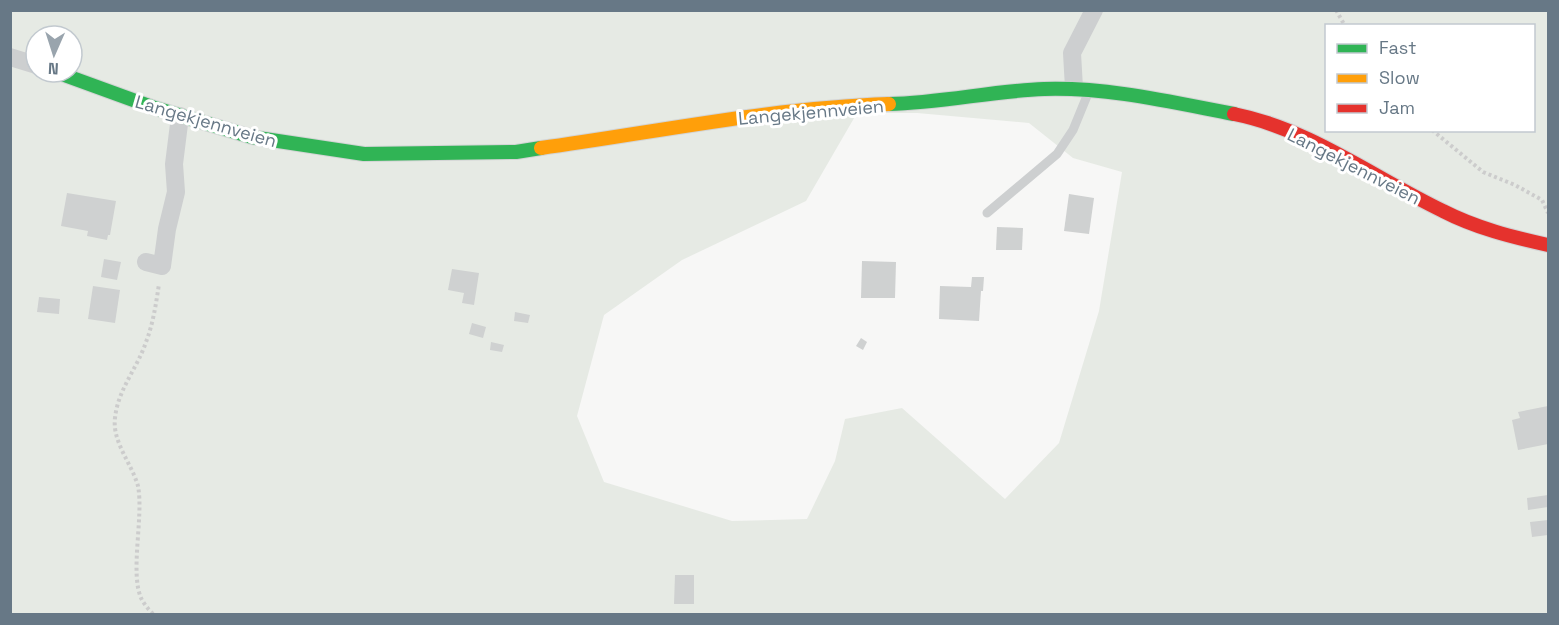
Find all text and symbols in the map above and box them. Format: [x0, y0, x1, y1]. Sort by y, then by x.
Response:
north arrow [24, 24, 84, 84]
legend [1325, 24, 1535, 132]
text: Fast [1379, 36, 1416, 59]
text: N [47, 58, 59, 79]
text: Slow [1379, 66, 1420, 89]
street label: Langekjennveien [133, 90, 279, 152]
street label: Langekjennveien [737, 94, 885, 130]
text: Jam [1379, 96, 1415, 119]
street label: Langekjennveien [1284, 123, 1424, 209]

